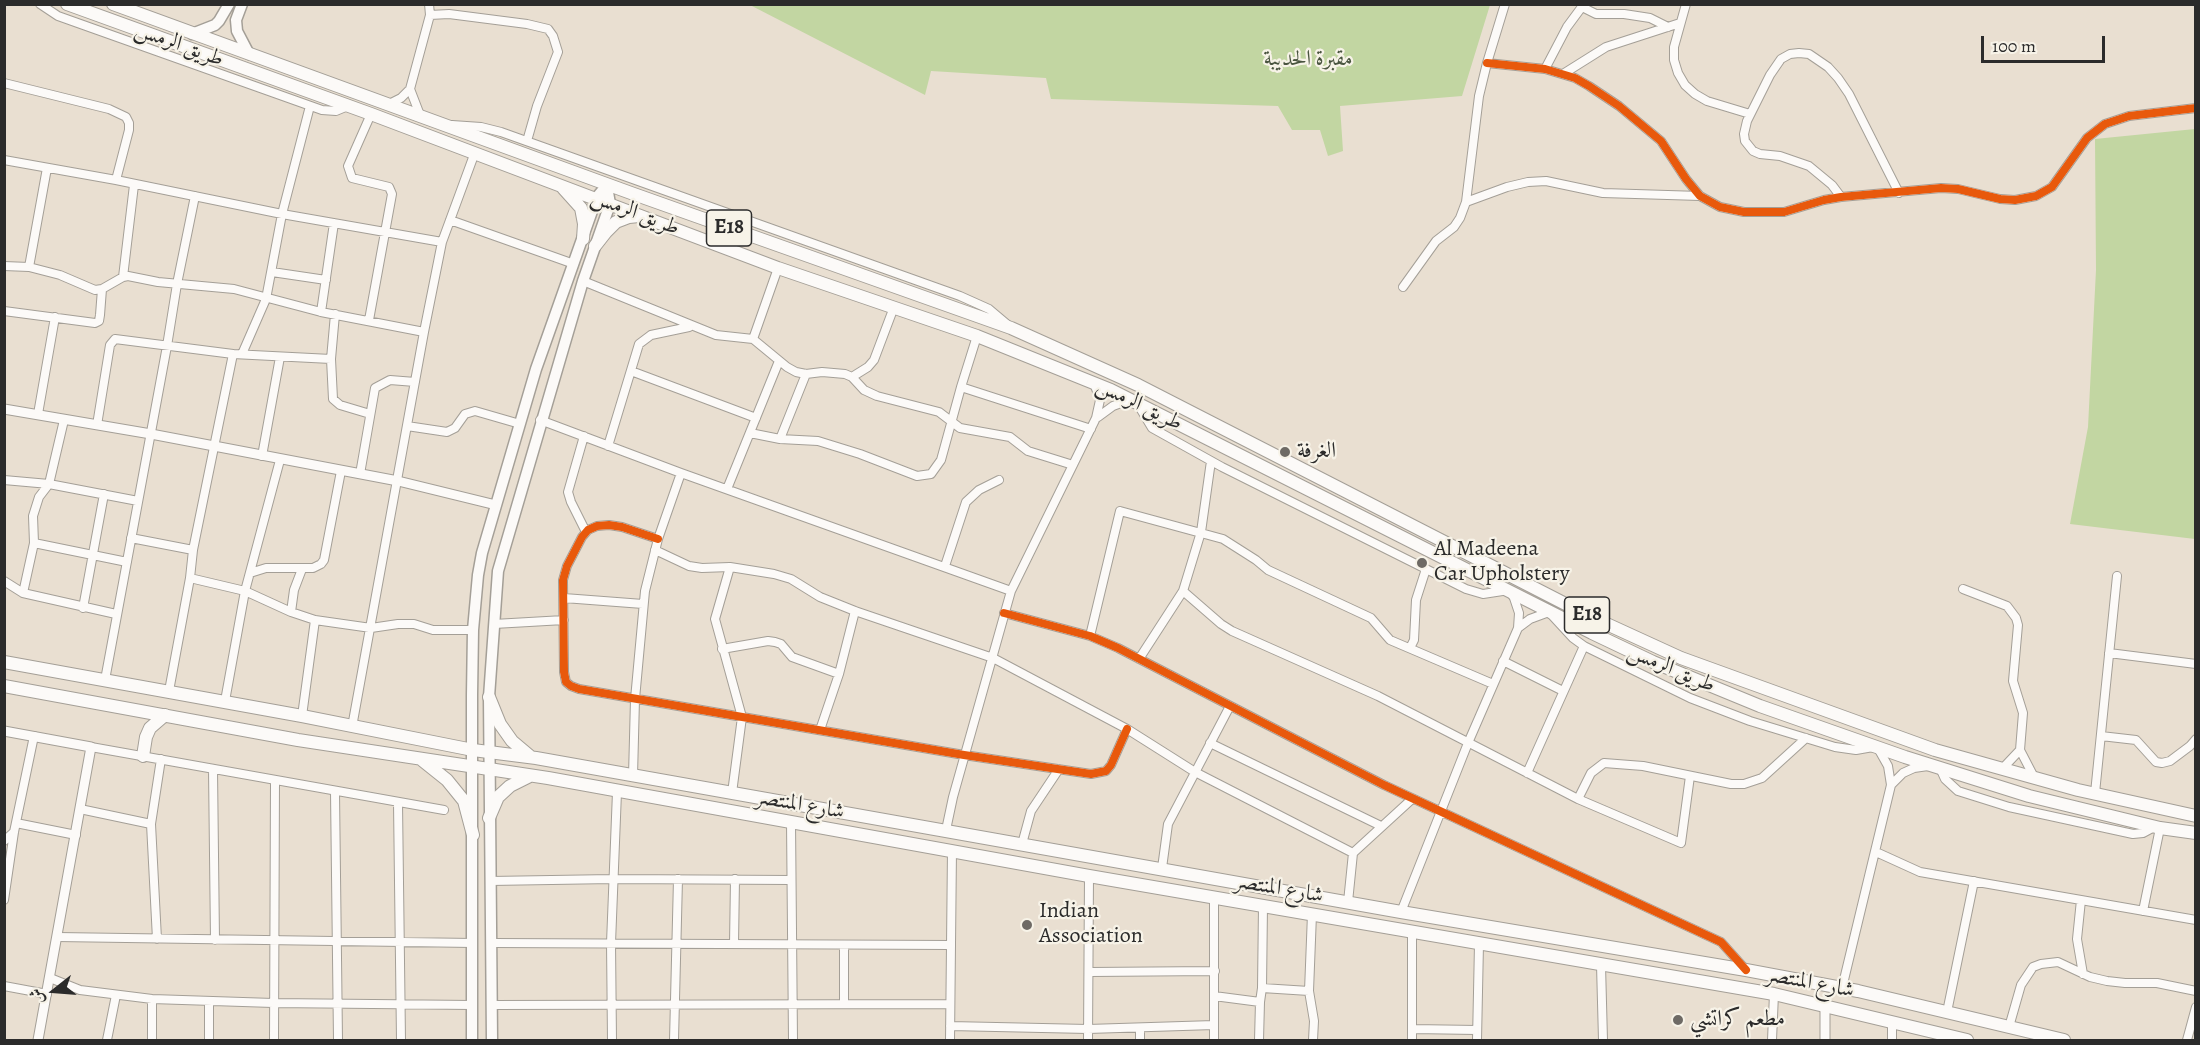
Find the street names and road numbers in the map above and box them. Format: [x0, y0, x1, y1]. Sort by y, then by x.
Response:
street label: طريق الرمس [131, 17, 227, 73]
street label: طريق الرمس [587, 184, 683, 242]
road number: E18 [706, 210, 752, 246]
street label: طريق الرمس [1091, 373, 1187, 437]
road number: E18 [1564, 597, 1610, 633]
street label: طريق الرمس [1623, 639, 1719, 699]
street label: شارع المنتصر [754, 784, 846, 826]
street label: شارع المنتصر [1233, 868, 1325, 910]
street label: شارع المنتصر [1764, 962, 1856, 1004]

